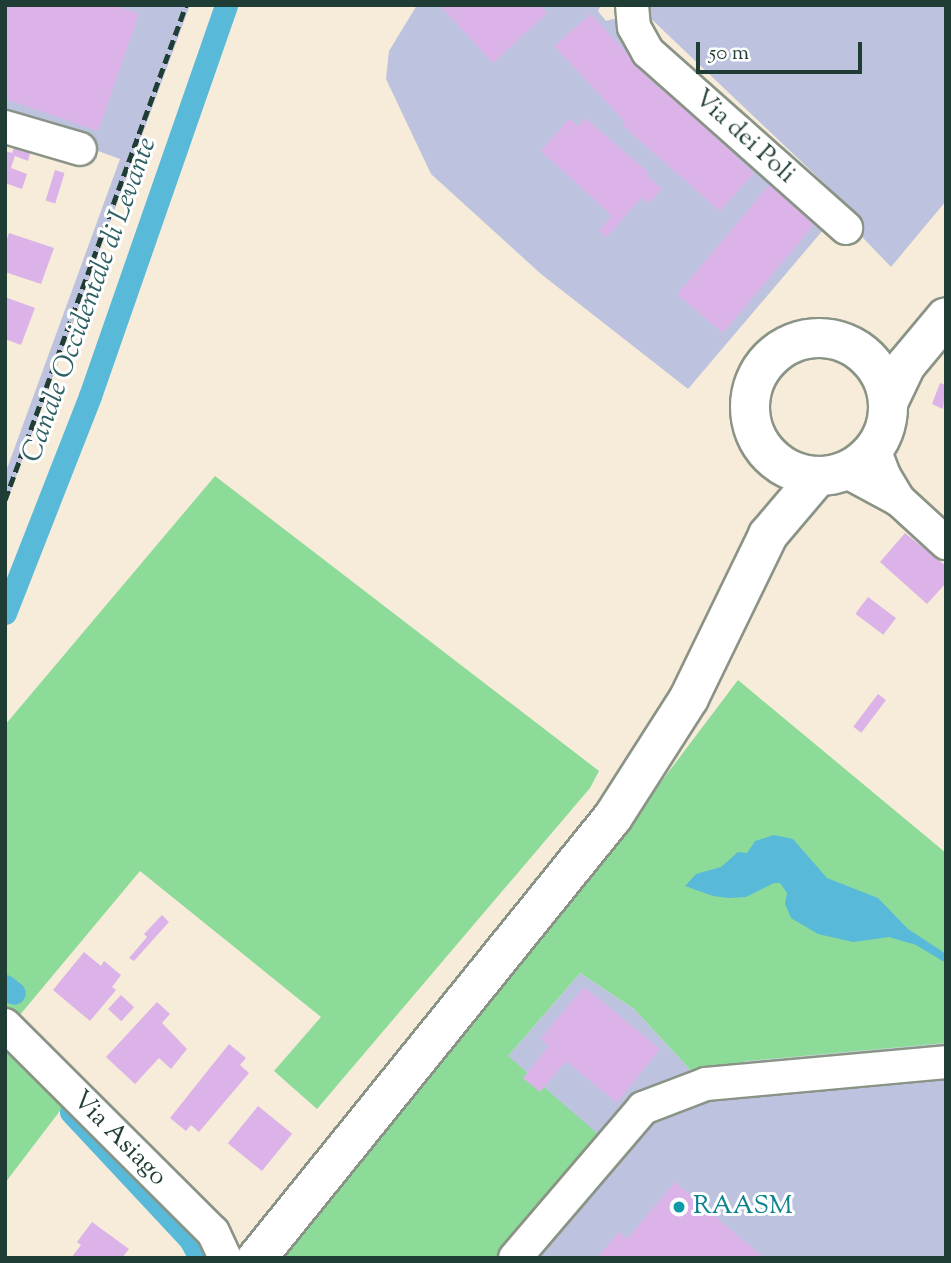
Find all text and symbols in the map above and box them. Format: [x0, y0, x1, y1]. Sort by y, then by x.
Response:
scale bar [699, 28, 865, 72]
text: 50 m [709, 39, 749, 69]
street label: Via dei Poli [687, 83, 801, 191]
water label: Canale Occidentale di Levante [16, 133, 164, 467]
street label: Via Asiago [65, 1085, 173, 1193]
place label: RAASM [693, 1191, 793, 1223]
marker: RAASM [671, 1199, 687, 1215]

